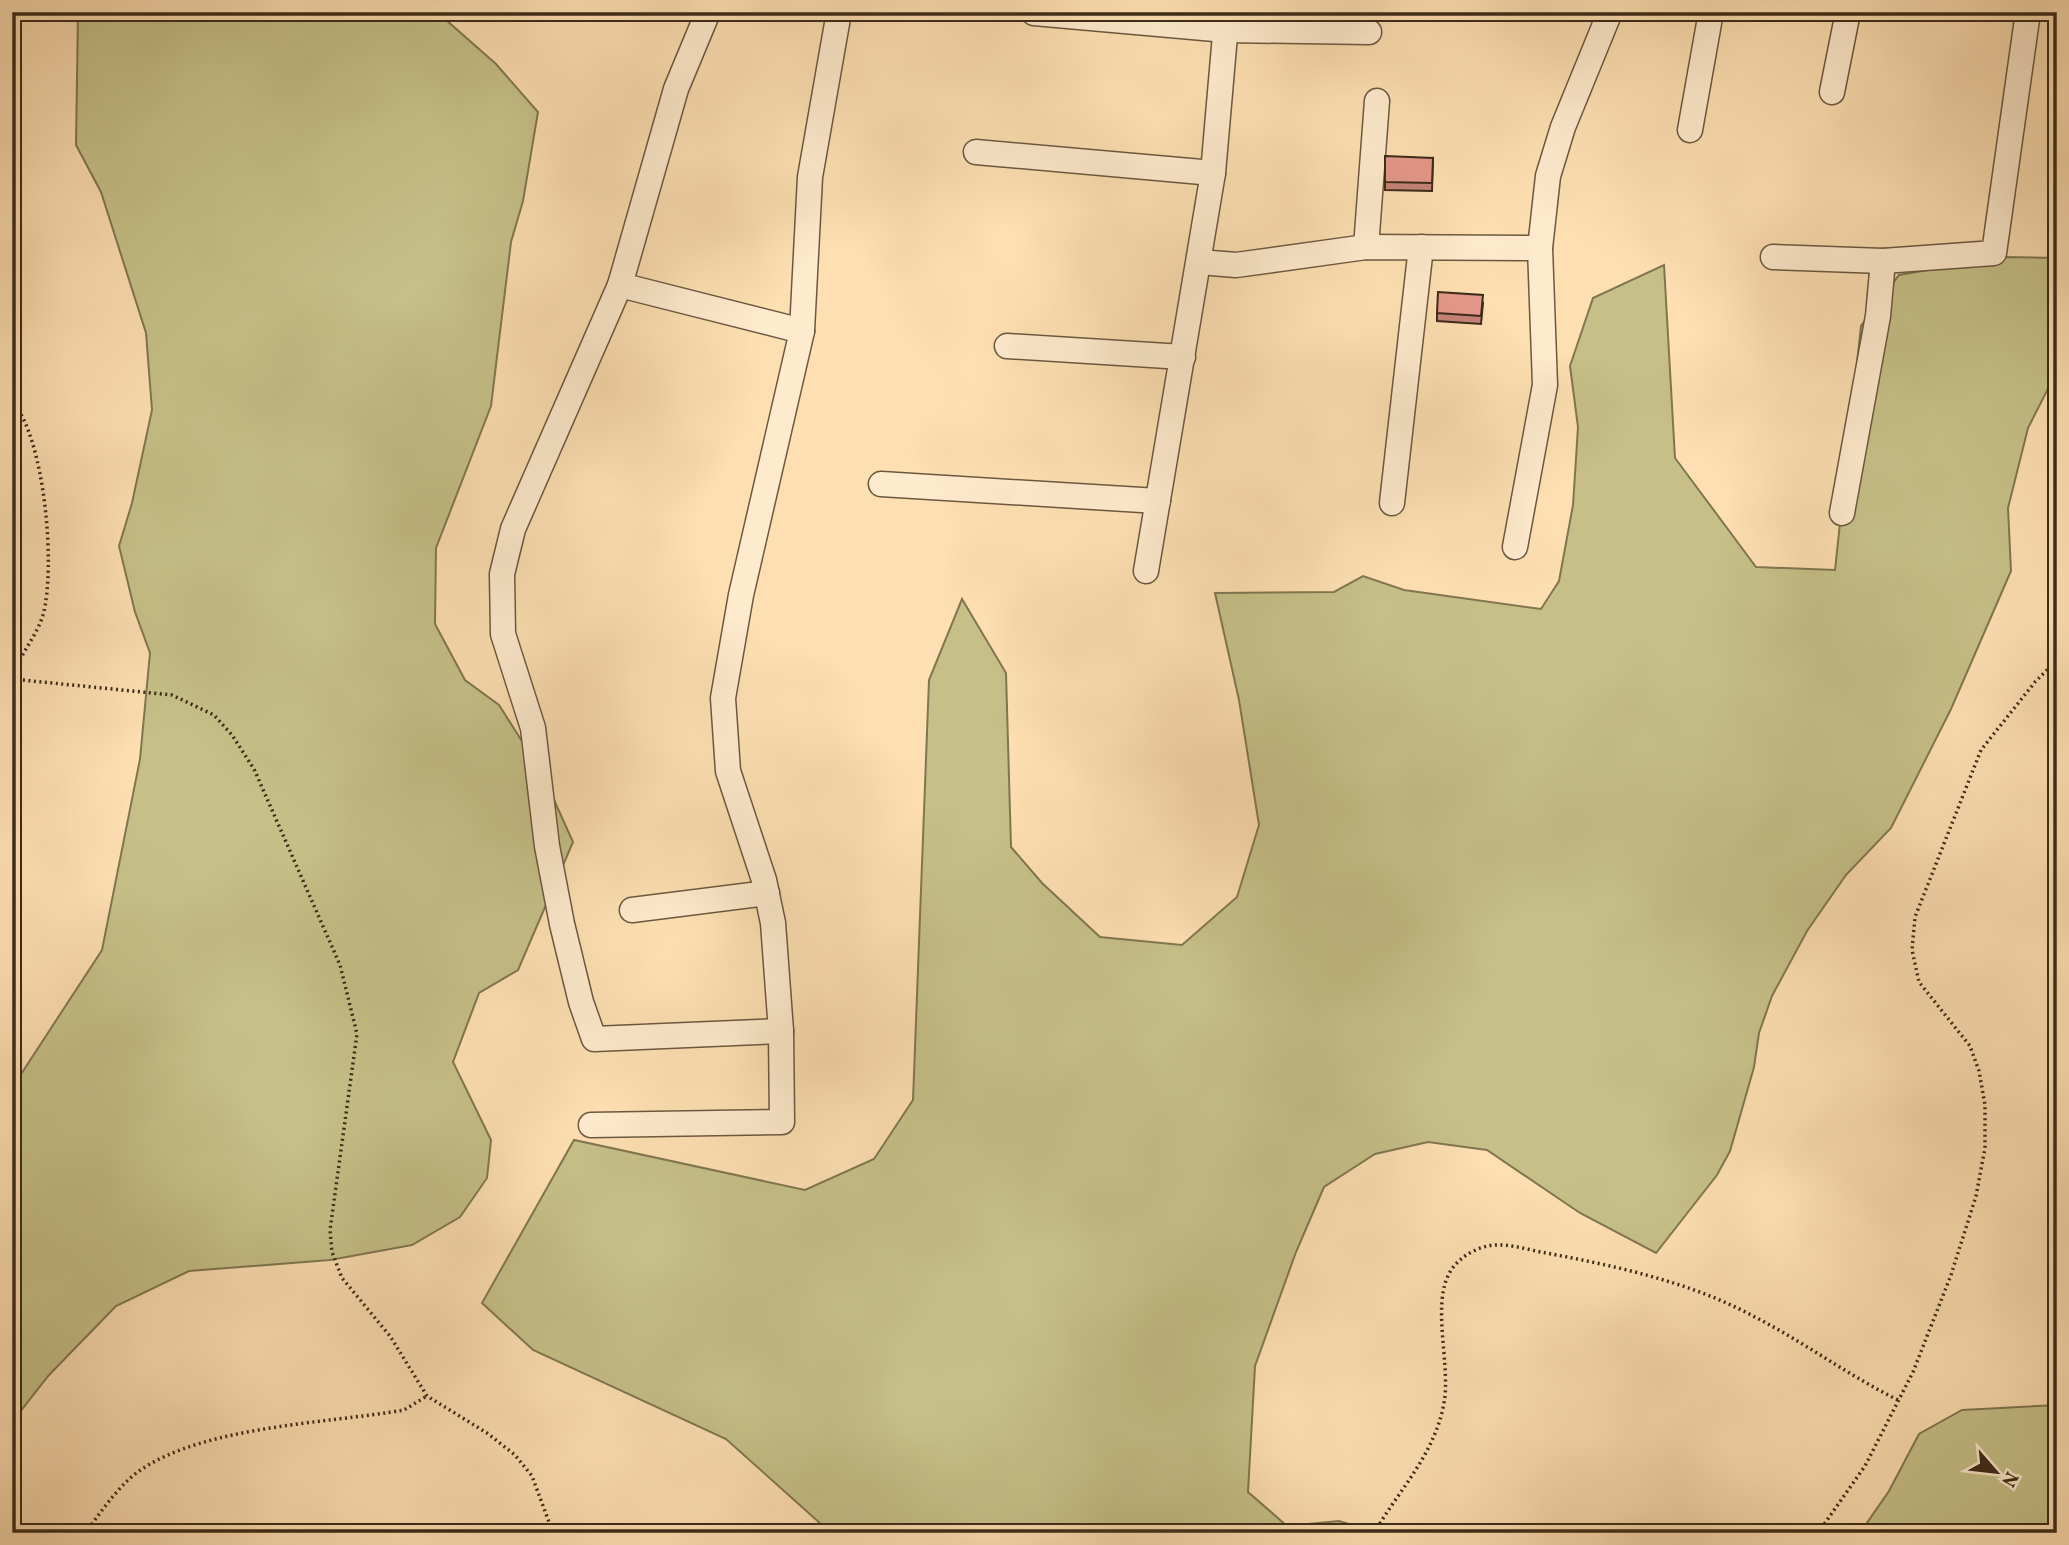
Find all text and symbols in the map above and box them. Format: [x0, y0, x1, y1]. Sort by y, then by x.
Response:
north arrow [1960, 1436, 2030, 1506]
text: N [1994, 1467, 2024, 1491]

